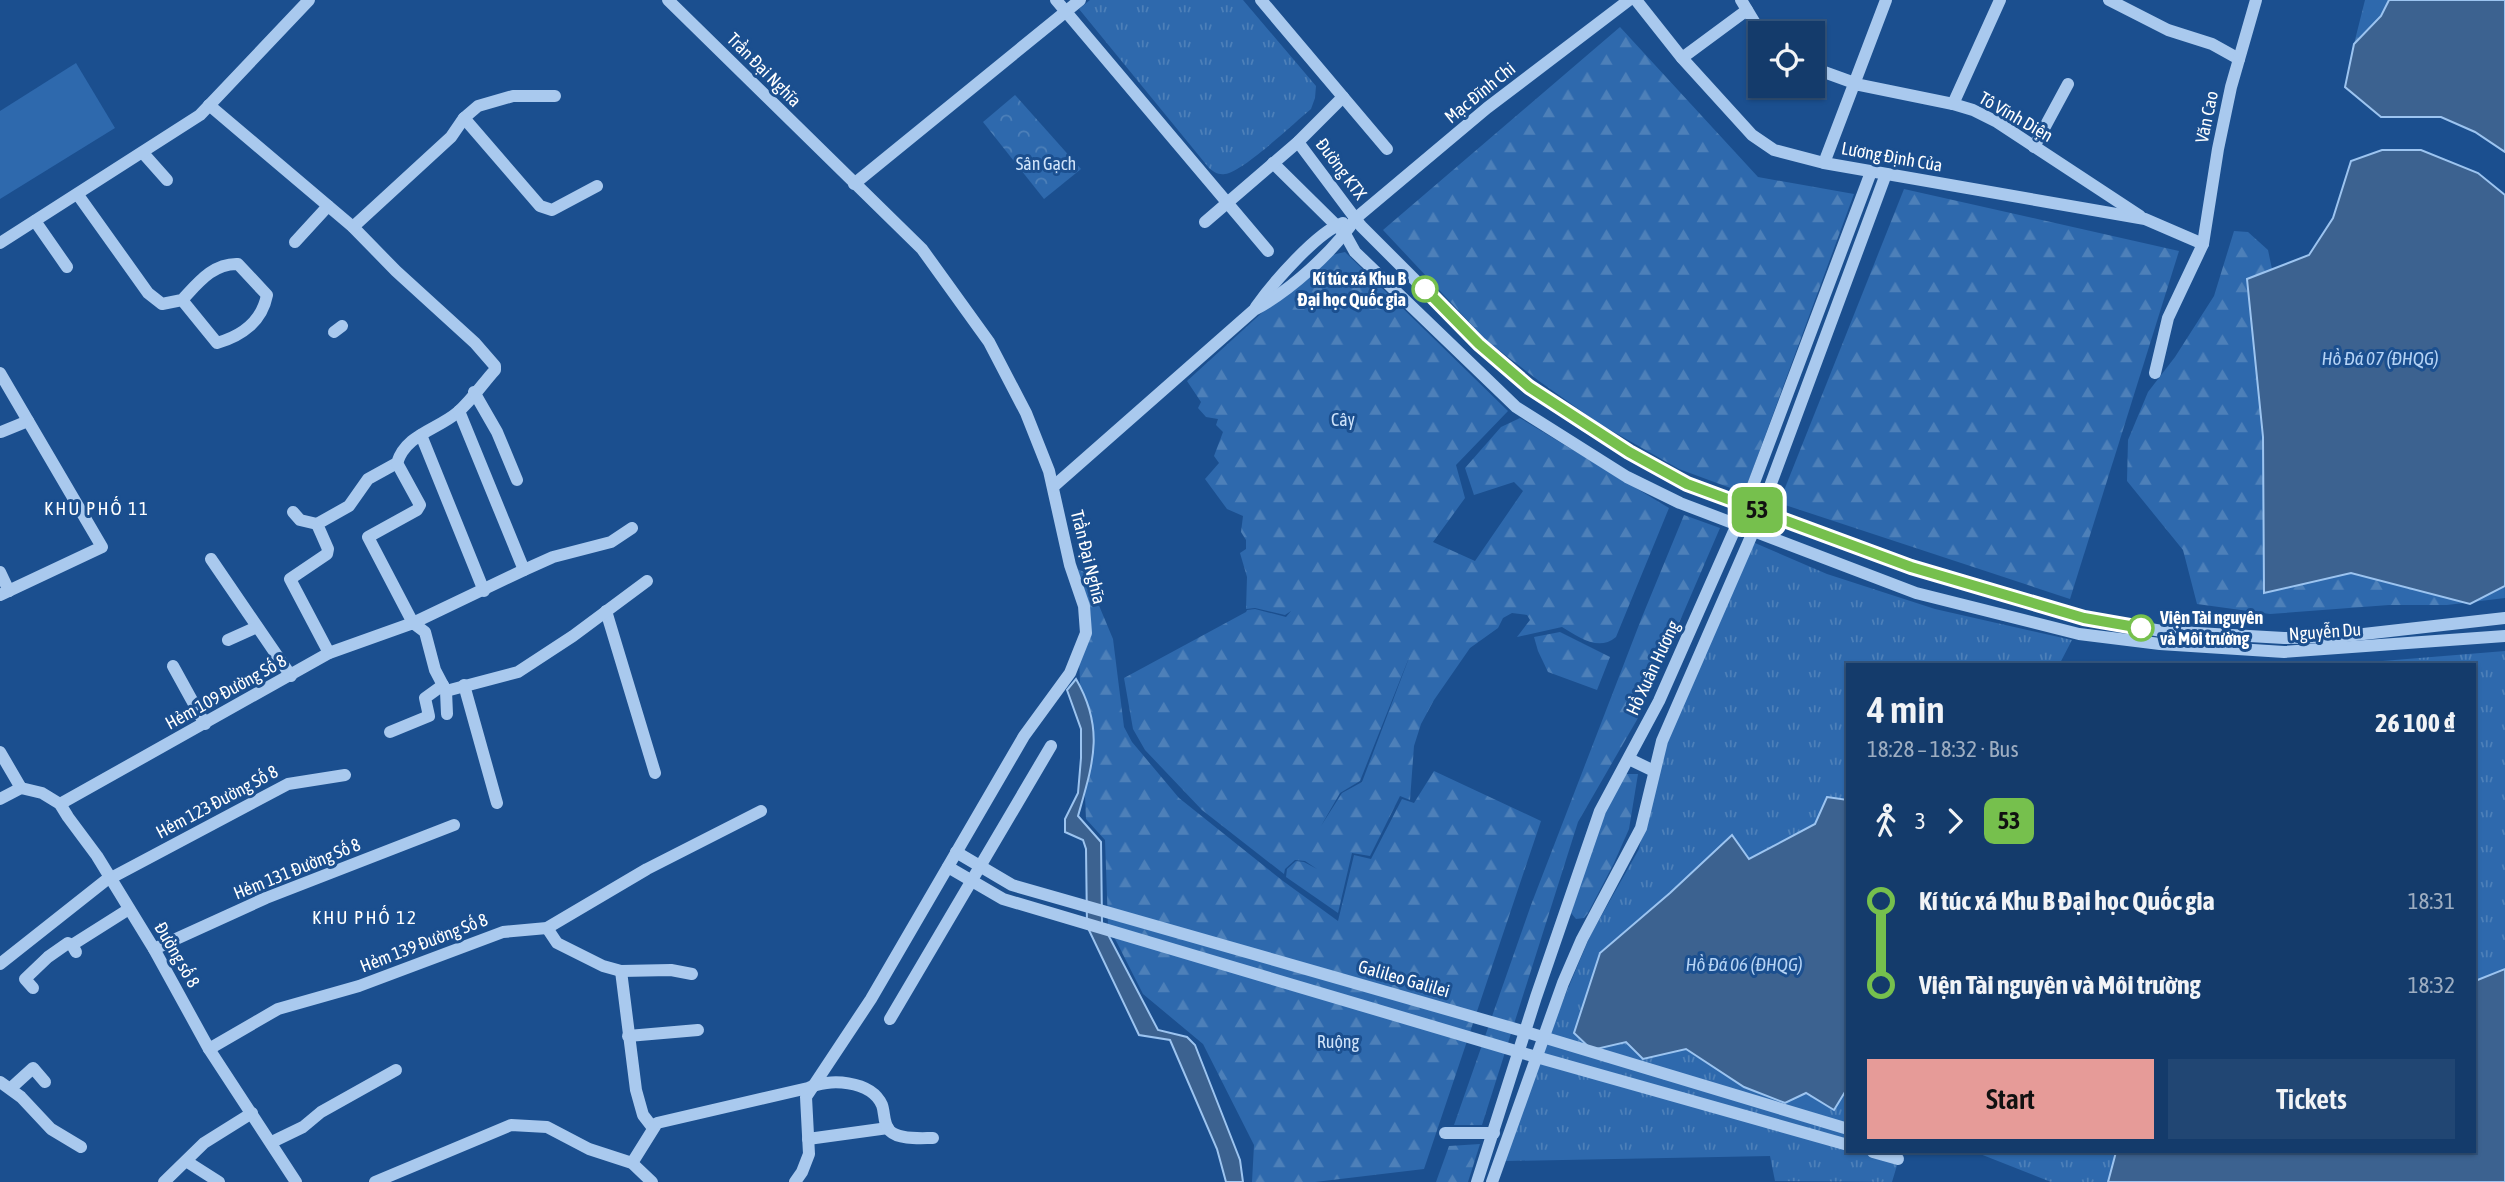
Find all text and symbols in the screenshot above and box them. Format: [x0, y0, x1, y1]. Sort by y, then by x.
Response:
map controls [1748, 21, 1825, 98]
button: locate [1748, 21, 1825, 98]
street label: Trần Đại Nghĩa [723, 28, 806, 111]
street label: Mạc Đĩnh Chi [1440, 58, 1519, 127]
street label: Tô Vĩnh Diện [1976, 87, 2057, 146]
street label: Văn Cao [2191, 89, 2222, 145]
street label: Đường KTX [1312, 134, 1372, 204]
street label: Lương Định Của [1840, 137, 1944, 176]
park label: Sân Gạch [1016, 153, 1076, 174]
place label: Kí túc xá Khu B Đại học Quốc gia [1298, 268, 1406, 310]
marker: Kí túc xá Khu B Đại học Quốc gia [1412, 276, 1438, 302]
water label: Hồ Đá 07 (ĐHQG) [2321, 347, 2439, 369]
park label: Cây [1331, 409, 1355, 430]
line badge: 53 [1726, 487, 1788, 533]
district label: KHU PHỐ 11 [44, 496, 150, 519]
text: 53 [1746, 496, 1768, 523]
street label: Trần Đại Nghĩa [1067, 508, 1111, 606]
place label: Viện Tài nguyên và Môi trường [2159, 607, 2264, 649]
marker: Viện Tài nguyên và Môi trường [2128, 615, 2154, 641]
street label: Hồ Xuân Hương [1621, 617, 1684, 718]
street label: Nguyễn Du [2288, 619, 2362, 645]
street label: Hẻm 109 Đường Số 8 [161, 649, 290, 733]
text: 4 min [1867, 688, 1945, 731]
text: 26 100 ₫ [2375, 708, 2455, 738]
text: 18:28 – 18:32 · Bus [1867, 736, 2019, 762]
street label: Hẻm 123 Đường Số 8 [152, 760, 281, 843]
icon: walk [1867, 802, 1905, 840]
icon: forward [1936, 802, 1974, 840]
text: 53 [1998, 807, 2020, 834]
text: 3 [1915, 808, 1926, 834]
street label: Hẻm 131 Đường Số 8 [230, 833, 363, 904]
text: Kí túc xá Khu B Đại học Quốc gia [1919, 886, 2215, 916]
text: 18:31 [2408, 888, 2455, 914]
district label: KHU PHỐ 12 [312, 905, 418, 928]
street label: Hẻm 139 Đường Số 8 [357, 908, 491, 977]
street label: Đường số 8 [150, 918, 205, 991]
water label: Hồ Đá 06 (ĐHQG) [1685, 953, 1803, 975]
street label: Galileo Galilei [1356, 955, 1452, 1002]
text: Viện Tài nguyên và Môi trường [1919, 970, 2201, 1000]
text: 18:32 [2408, 972, 2455, 998]
park label: Ruộng [1317, 1031, 1360, 1052]
button: Start [1867, 1059, 2154, 1139]
button: Tickets [2168, 1059, 2455, 1139]

